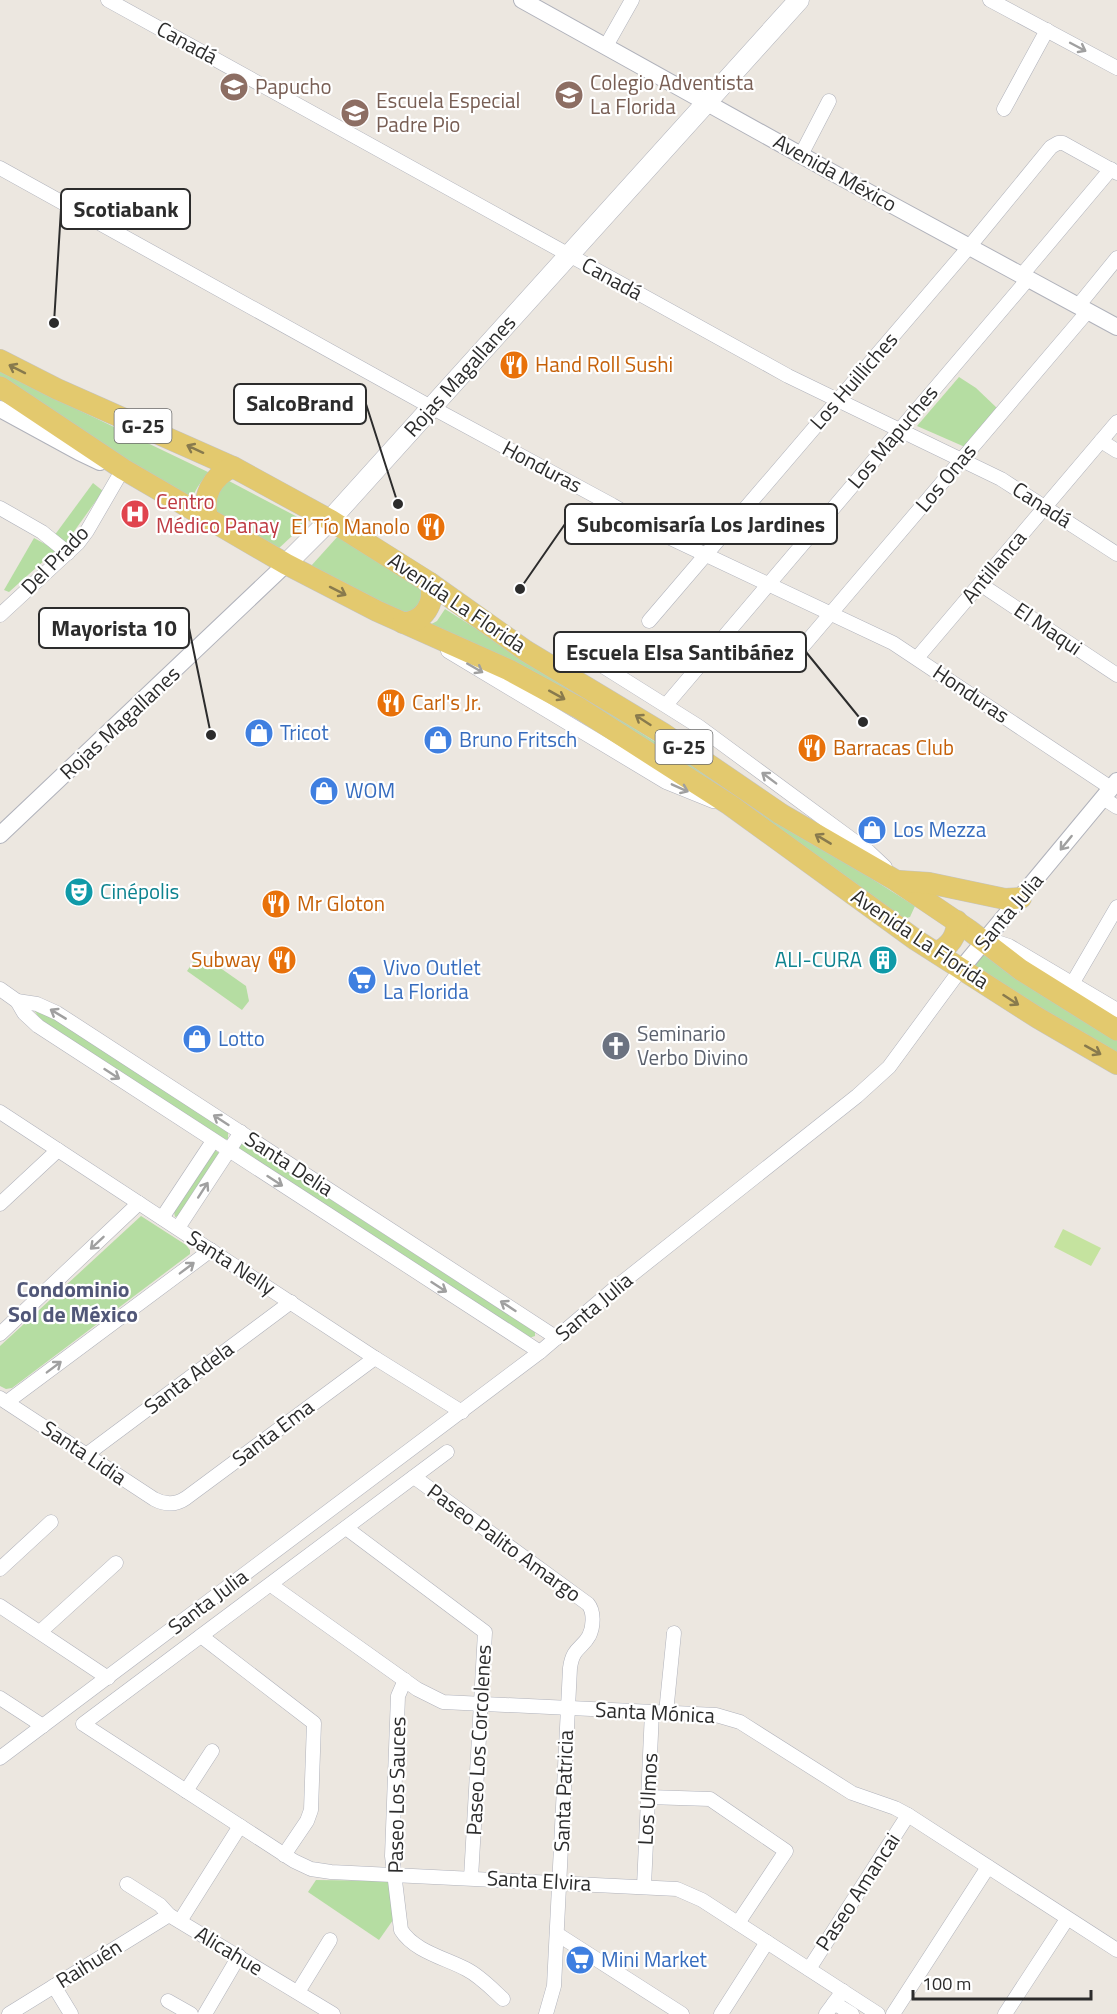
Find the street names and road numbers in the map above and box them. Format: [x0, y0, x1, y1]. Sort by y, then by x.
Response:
street label: Canadá [151, 12, 224, 72]
street label: Avenida México [768, 125, 903, 219]
street label: Canadá [576, 248, 649, 308]
street label: Rojas Magallanes [396, 307, 523, 444]
street label: Los Huilliches [802, 324, 905, 436]
street label: Los Mapuches [839, 378, 945, 495]
road number: G-25 [114, 409, 172, 443]
street label: Honduras [497, 432, 588, 500]
street label: Los Onas [907, 436, 983, 519]
street label: Canadá [1006, 473, 1079, 536]
street label: Del Prado [13, 517, 96, 601]
street label: Antillanca [953, 522, 1034, 610]
street label: Avenida La Florida [382, 544, 533, 661]
street label: El Maqui [1008, 594, 1089, 663]
street label: Honduras [927, 656, 1016, 731]
street label: Rojas Magallanes [52, 658, 187, 787]
road number: G-25 [656, 730, 712, 764]
street label: Santa Julia [966, 865, 1051, 957]
street label: Avenida La Florida [845, 880, 996, 997]
street label: Santa Delia [239, 1123, 340, 1204]
street label: Santa Nelly [181, 1221, 282, 1303]
street label: Santa Julia [548, 1264, 640, 1348]
street label: Santa Adela [137, 1333, 240, 1422]
street label: Santa Ema [225, 1390, 320, 1474]
street label: Santa Lidia [36, 1412, 134, 1493]
street label: Paseo Palito Amargo [421, 1475, 588, 1609]
street label: Santa Julia [161, 1560, 254, 1642]
street label: Paseo Los Corcolenes [457, 1644, 499, 1836]
street label: Santa Mónica [594, 1693, 716, 1731]
street label: Paseo Los Sauces [379, 1716, 413, 1874]
street label: Santa Patricia [545, 1729, 581, 1852]
street label: Los Ulmos [629, 1752, 665, 1846]
street label: Paseo Amancai [807, 1826, 907, 1957]
street label: Santa Elvira [486, 1861, 593, 1899]
street label: Alicahue [189, 1917, 270, 1983]
street label: Raihuén [49, 1930, 128, 1996]

